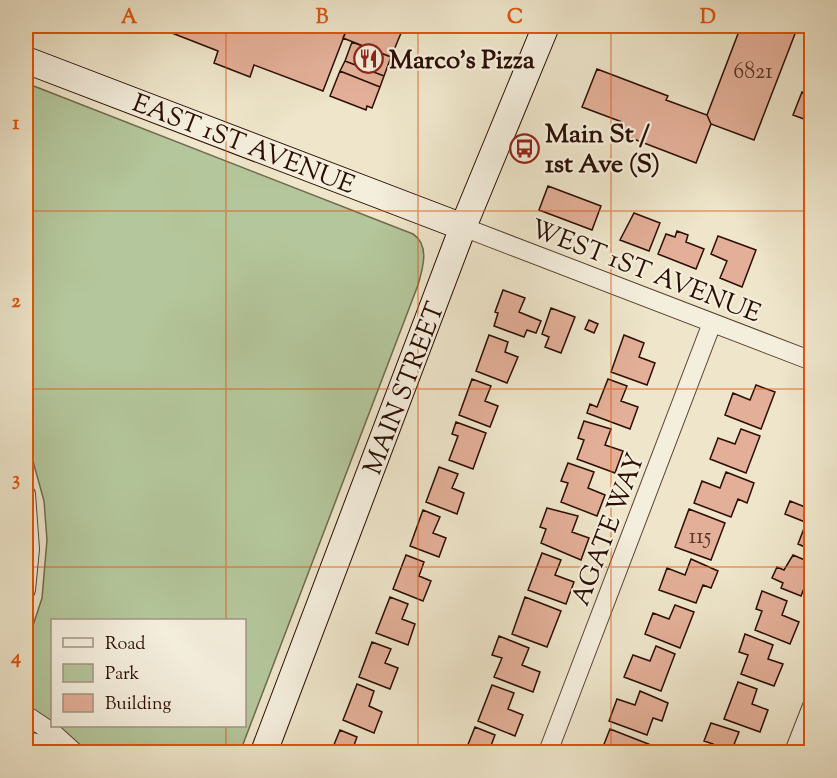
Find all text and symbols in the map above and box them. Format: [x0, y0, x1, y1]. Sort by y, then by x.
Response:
text: A [121, 4, 138, 33]
text: B [316, 4, 329, 33]
text: C [507, 4, 523, 33]
text: D [700, 4, 716, 33]
restaurant icon: Marco's Pizza [352, 43, 384, 75]
place label: Marco's Pizza [389, 43, 535, 80]
house number: 6821 [733, 57, 773, 89]
street label: EAST 1ST AVENUE [126, 86, 360, 205]
text: 1 [13, 110, 20, 139]
place label: Main St / 1st Ave (S) [545, 117, 660, 184]
bus stop icon: Main St / 1st Ave (S) [508, 132, 540, 164]
street label: WEST 1ST AVENUE [525, 211, 766, 333]
text: 2 [11, 288, 21, 317]
street label: MAIN STREET [355, 297, 455, 480]
street label: AGATE WAY [563, 448, 655, 611]
text: 3 [12, 466, 20, 495]
house number: 115 [689, 522, 712, 554]
legend [51, 619, 246, 727]
text: Road [105, 632, 145, 658]
text: 4 [10, 644, 21, 673]
text: Park [105, 662, 140, 688]
text: Building [105, 692, 171, 718]

